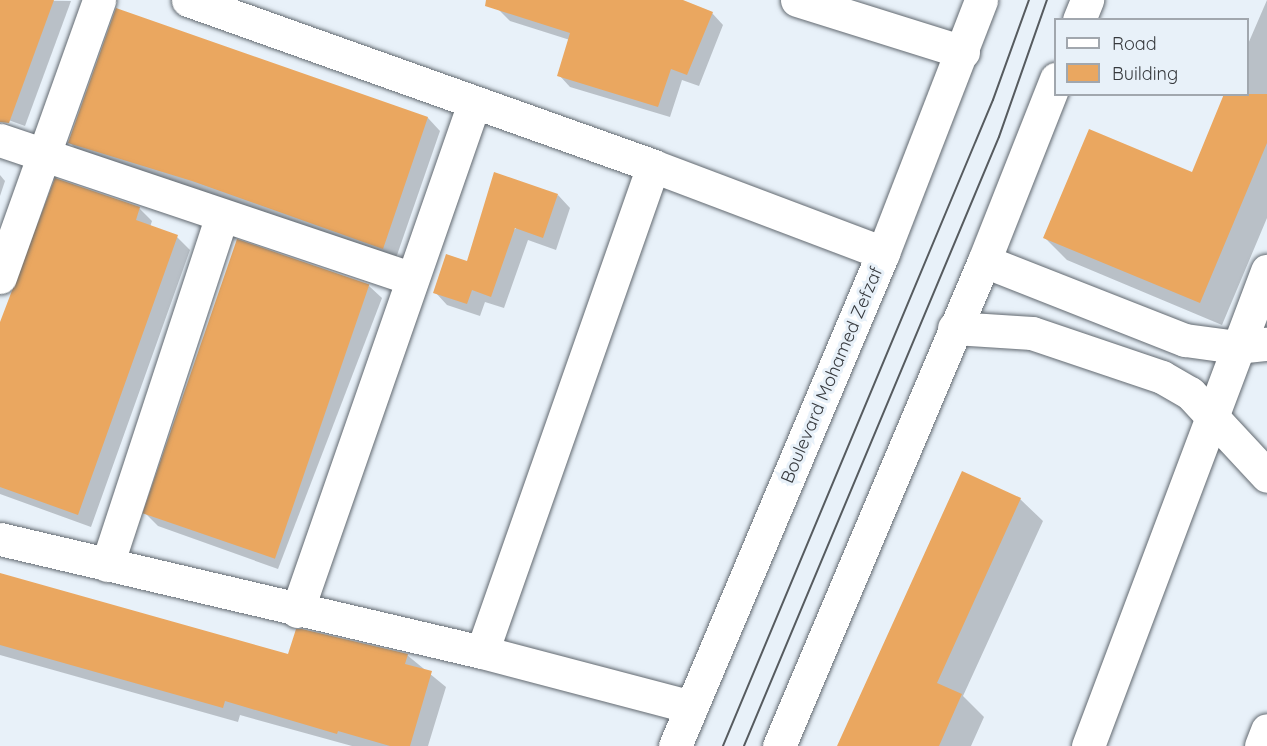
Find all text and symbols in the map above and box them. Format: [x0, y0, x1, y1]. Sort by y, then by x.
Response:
legend [1054, 18, 1249, 96]
text: Road [1112, 32, 1157, 55]
text: Building [1112, 62, 1178, 85]
street label: Boulevard Mohamed Zefzaf [777, 263, 887, 487]

